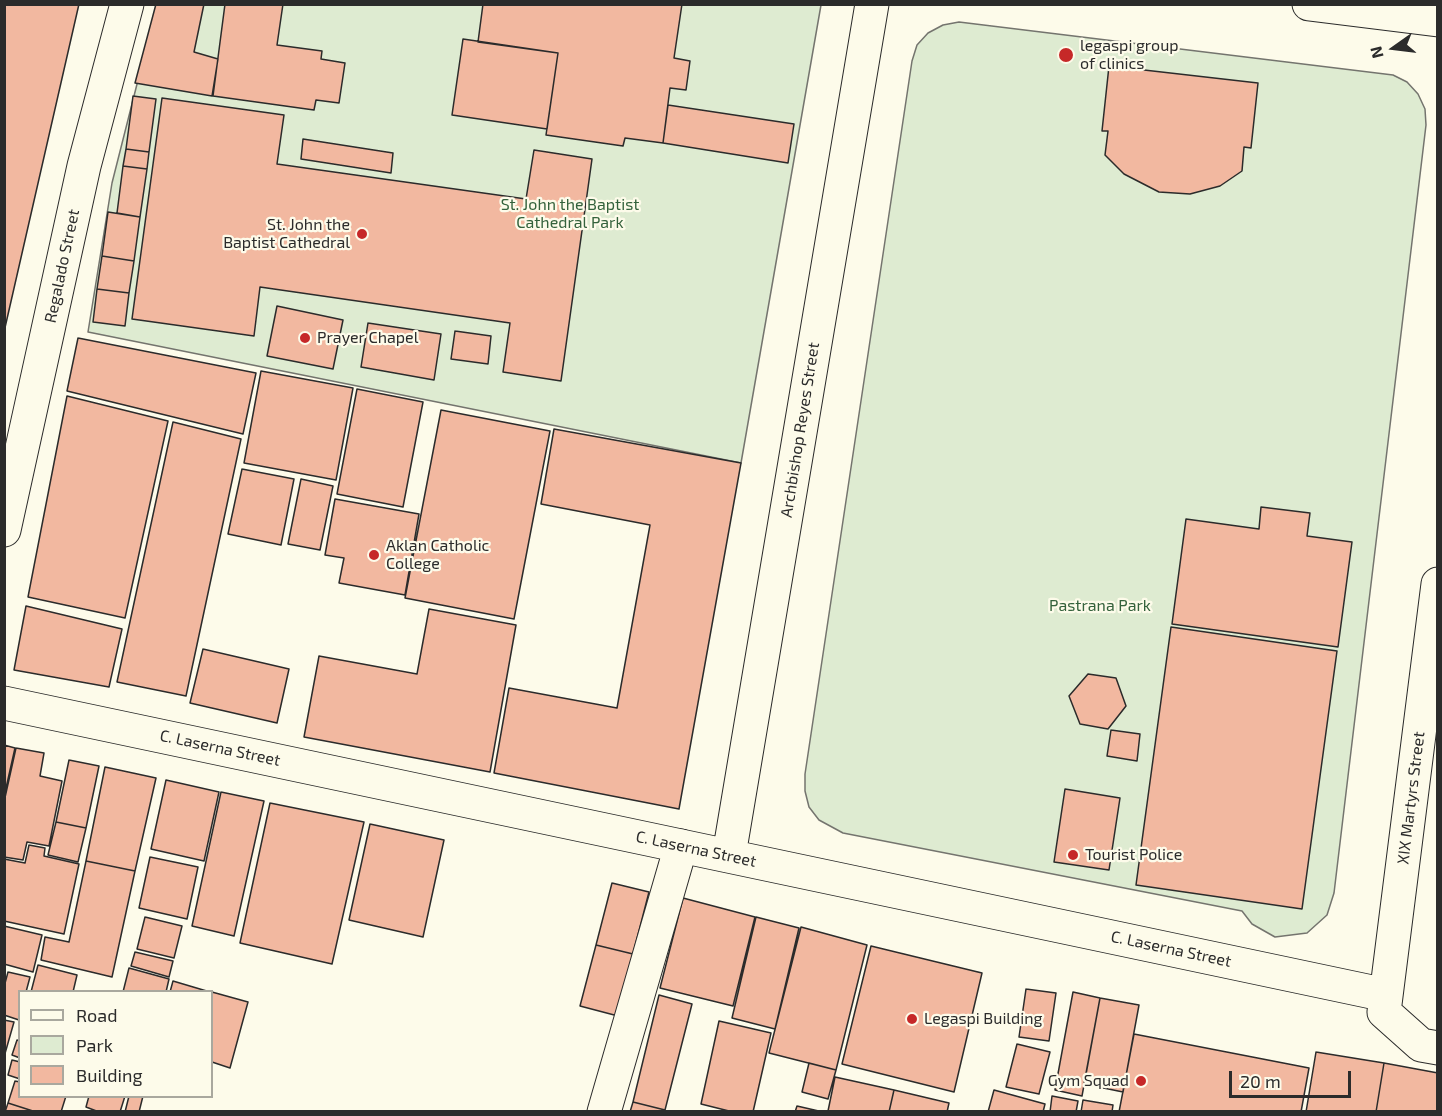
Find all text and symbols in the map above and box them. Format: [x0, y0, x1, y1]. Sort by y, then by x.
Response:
north arrow [1364, 18, 1424, 78]
place label: legaspi group of clinics [1080, 36, 1179, 74]
text: N [1365, 45, 1387, 60]
marker: legaspi group of clinics [1057, 46, 1075, 64]
park label: St. John the Baptist Cathedral Park [501, 195, 639, 233]
street label: Regalado Street [41, 207, 83, 325]
place label: St. John the Baptist Cathedral [223, 215, 350, 253]
marker: St. John the Baptist Cathedral [355, 227, 369, 241]
place label: Prayer Chapel [317, 328, 418, 348]
marker: Prayer Chapel [298, 331, 312, 345]
street label: Archbishop Reyes Street [777, 341, 823, 519]
place label: Aklan Catholic College [386, 536, 489, 574]
marker: Aklan Catholic College [367, 548, 381, 562]
park label: Pastrana Park [1049, 596, 1151, 616]
street label: C. Laserna Street [158, 726, 282, 770]
street label: XIX Martyrs Street [1393, 730, 1429, 866]
street label: C. Laserna Street [634, 827, 758, 871]
place label: Tourist Police [1085, 845, 1182, 865]
marker: Tourist Police [1066, 848, 1080, 862]
street label: C. Laserna Street [1109, 927, 1233, 971]
legend [18, 990, 213, 1098]
text: Road [76, 1004, 117, 1026]
place label: Legaspi Building [924, 1009, 1042, 1029]
marker: Legaspi Building [905, 1012, 919, 1026]
text: Park [76, 1034, 113, 1056]
scale bar [1232, 1059, 1354, 1097]
text: Building [76, 1064, 143, 1086]
text: 20 m [1240, 1070, 1281, 1092]
place label: Gym Squad [1048, 1071, 1129, 1091]
marker: Gym Squad [1134, 1074, 1148, 1088]

